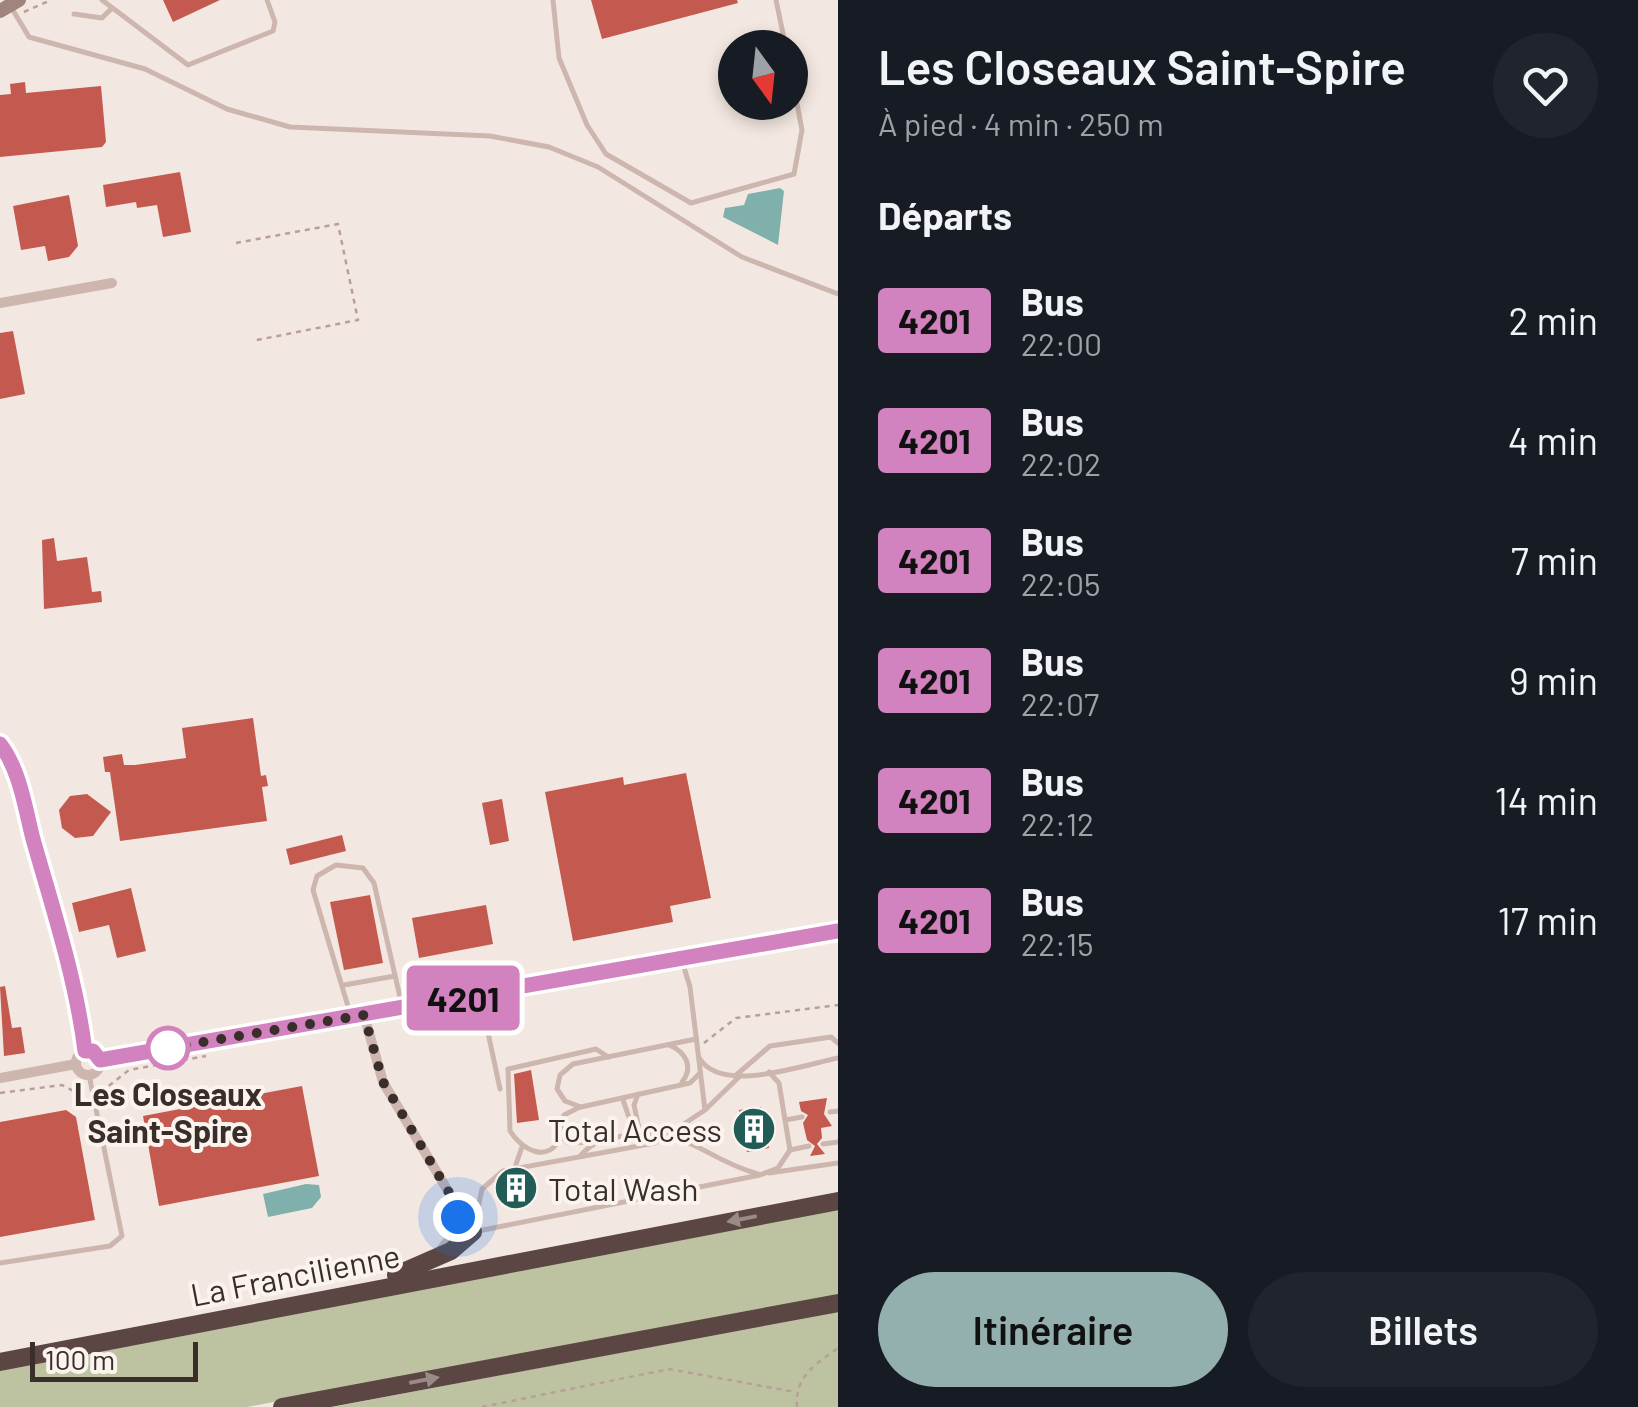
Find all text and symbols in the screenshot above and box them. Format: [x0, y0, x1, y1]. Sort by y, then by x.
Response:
north arrow [718, 30, 808, 120]
map controls [718, 30, 808, 120]
button: heart [1493, 33, 1598, 138]
text: Les Closeaux Saint-Spire [878, 37, 1406, 95]
text: À pied · 4 min · 250 m [878, 104, 1164, 142]
text: Départs [878, 192, 1012, 238]
text: Bus [1021, 278, 1084, 324]
text: 2 min [1508, 297, 1598, 343]
text: 4201 [898, 299, 971, 341]
text: 22:00 [1021, 324, 1102, 362]
text: Bus [1021, 398, 1084, 444]
text: 4 min [1508, 417, 1598, 463]
text: 4201 [898, 419, 971, 461]
text: 22:02 [1021, 444, 1101, 482]
text: Bus [1021, 518, 1084, 564]
text: 7 min [1511, 537, 1598, 583]
text: 4201 [898, 539, 971, 581]
text: 22:05 [1021, 564, 1100, 602]
text: Bus [1021, 638, 1084, 684]
text: 9 min [1509, 657, 1598, 703]
text: 4201 [898, 659, 971, 701]
text: 22:07 [1021, 684, 1099, 722]
text: Bus [1021, 758, 1084, 804]
text: 14 min [1495, 777, 1598, 823]
text: 4201 [898, 779, 971, 821]
text: 22:12 [1021, 804, 1094, 842]
text: Bus [1021, 878, 1084, 924]
text: 17 min [1498, 897, 1598, 943]
text: 4201 [898, 899, 971, 941]
text: 22:15 [1021, 924, 1094, 962]
line badge: 4201 [393, 966, 533, 1030]
text: 4201 [427, 977, 499, 1019]
marker: Les Closeaux Saint-Spire [147, 1027, 189, 1069]
place label: Les Closeaux Saint-Spire [74, 1074, 262, 1149]
building icon: Total Access [731, 1106, 777, 1152]
place label: Total Access [548, 1110, 722, 1148]
building icon: Total Wash [493, 1165, 539, 1211]
place label: Total Wash [548, 1169, 699, 1207]
your location [433, 1192, 483, 1242]
one-way arrow [726, 1212, 757, 1227]
street label: La Francilienne [187, 1235, 403, 1313]
button: Itinéraire [878, 1272, 1228, 1387]
button: Billets [1248, 1272, 1598, 1387]
scale bar [30, 1337, 198, 1382]
text: 100 m [45, 1342, 115, 1376]
one-way arrow [409, 1372, 440, 1388]

